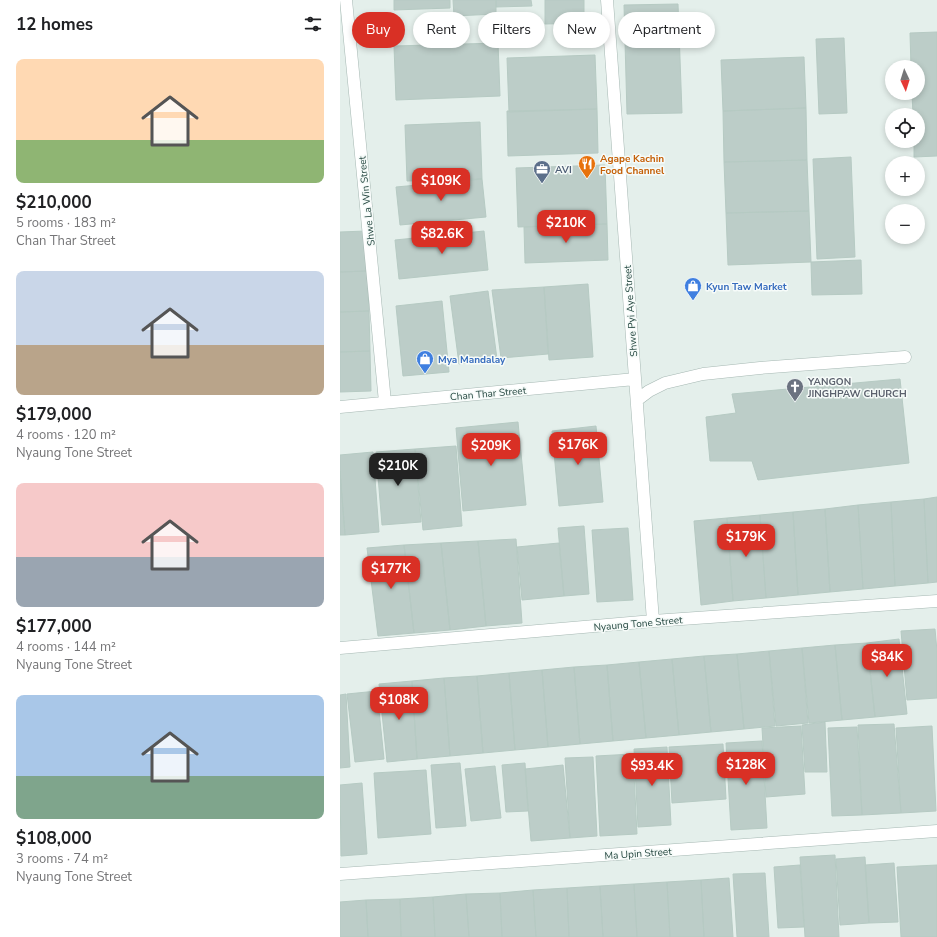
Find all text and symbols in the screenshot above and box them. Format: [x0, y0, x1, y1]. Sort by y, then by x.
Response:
chip: Buy [352, 12, 405, 48]
chip: Rent [413, 12, 470, 48]
chip: Filters [478, 12, 545, 48]
chip: New [553, 12, 610, 48]
chip: Apartment [618, 12, 715, 48]
text: 12 homes [16, 13, 93, 36]
icon: filters [302, 13, 324, 35]
north arrow [885, 60, 925, 100]
map controls [885, 60, 925, 244]
icon: home [134, 85, 206, 157]
button: locate [885, 108, 925, 148]
place label: Agape Kachin Food Channel [600, 152, 665, 178]
restaurant icon: Agape Kachin Food Channel [577, 154, 597, 179]
street label: Shwe La Win Street [355, 155, 379, 246]
button: + [885, 156, 925, 196]
office icon: AVI [532, 159, 552, 184]
place label: AVI [555, 163, 572, 177]
pin: $109K [413, 168, 469, 202]
text: $109K [421, 172, 461, 190]
text: $210,000 [16, 191, 92, 214]
button: − [885, 204, 925, 244]
pin: $210K [538, 210, 594, 244]
text: 5 rooms · 183 m² [16, 214, 116, 232]
text: $210K [546, 214, 586, 232]
pin: $82.6K [409, 221, 475, 255]
text: $82.6K [420, 225, 464, 243]
text: Chan Thar Street [16, 232, 115, 250]
street label: Shwe Pyi Aye Street [621, 264, 641, 357]
shop icon: Kyun Taw Market [683, 276, 703, 301]
place label: Kyun Taw Market [706, 280, 787, 294]
icon: home [134, 297, 206, 369]
shop icon: Mya Mandalay [415, 349, 435, 374]
place label: Mya Mandalay [438, 353, 506, 367]
place label: YANGON JINGHPAW CHURCH [807, 375, 907, 401]
church icon: YANGON JINGHPAW CHURCH [785, 377, 805, 402]
street label: Chan Thar Street [449, 384, 527, 404]
text: $179,000 [16, 403, 92, 426]
text: 4 rooms · 120 m² [16, 426, 116, 444]
pin: $176K [550, 432, 606, 466]
pin: $209K [463, 433, 519, 467]
text: $176K [558, 436, 598, 454]
text: $209K [471, 437, 511, 455]
text: Nyaung Tone Street [16, 444, 132, 462]
pin: $210K [370, 453, 426, 487]
text: $210K [378, 457, 418, 475]
icon: home [134, 509, 206, 581]
pin: $179K [718, 524, 774, 558]
text: $179K [726, 528, 766, 546]
pin: $177K [363, 556, 419, 590]
text: $177K [371, 560, 411, 578]
street label: Nyaung Tone Street [593, 613, 684, 635]
text: $177,000 [16, 615, 92, 638]
text: 4 rooms · 144 m² [16, 638, 116, 656]
pin: $84K [863, 644, 911, 678]
text: $84K [871, 648, 903, 666]
text: Nyaung Tone Street [16, 656, 132, 674]
pin: $108K [371, 687, 427, 721]
text: $108K [379, 691, 419, 709]
icon: home [134, 721, 206, 793]
pin: $128K [718, 752, 774, 786]
pin: $93.4K [619, 753, 685, 787]
text: $128K [726, 756, 766, 774]
text: $93.4K [630, 757, 674, 775]
text: $108,000 [16, 827, 92, 850]
street label: Ma Upin Street [604, 845, 673, 863]
text: 3 rooms · 74 m² [16, 850, 108, 868]
text: Nyaung Tone Street [16, 868, 132, 886]

